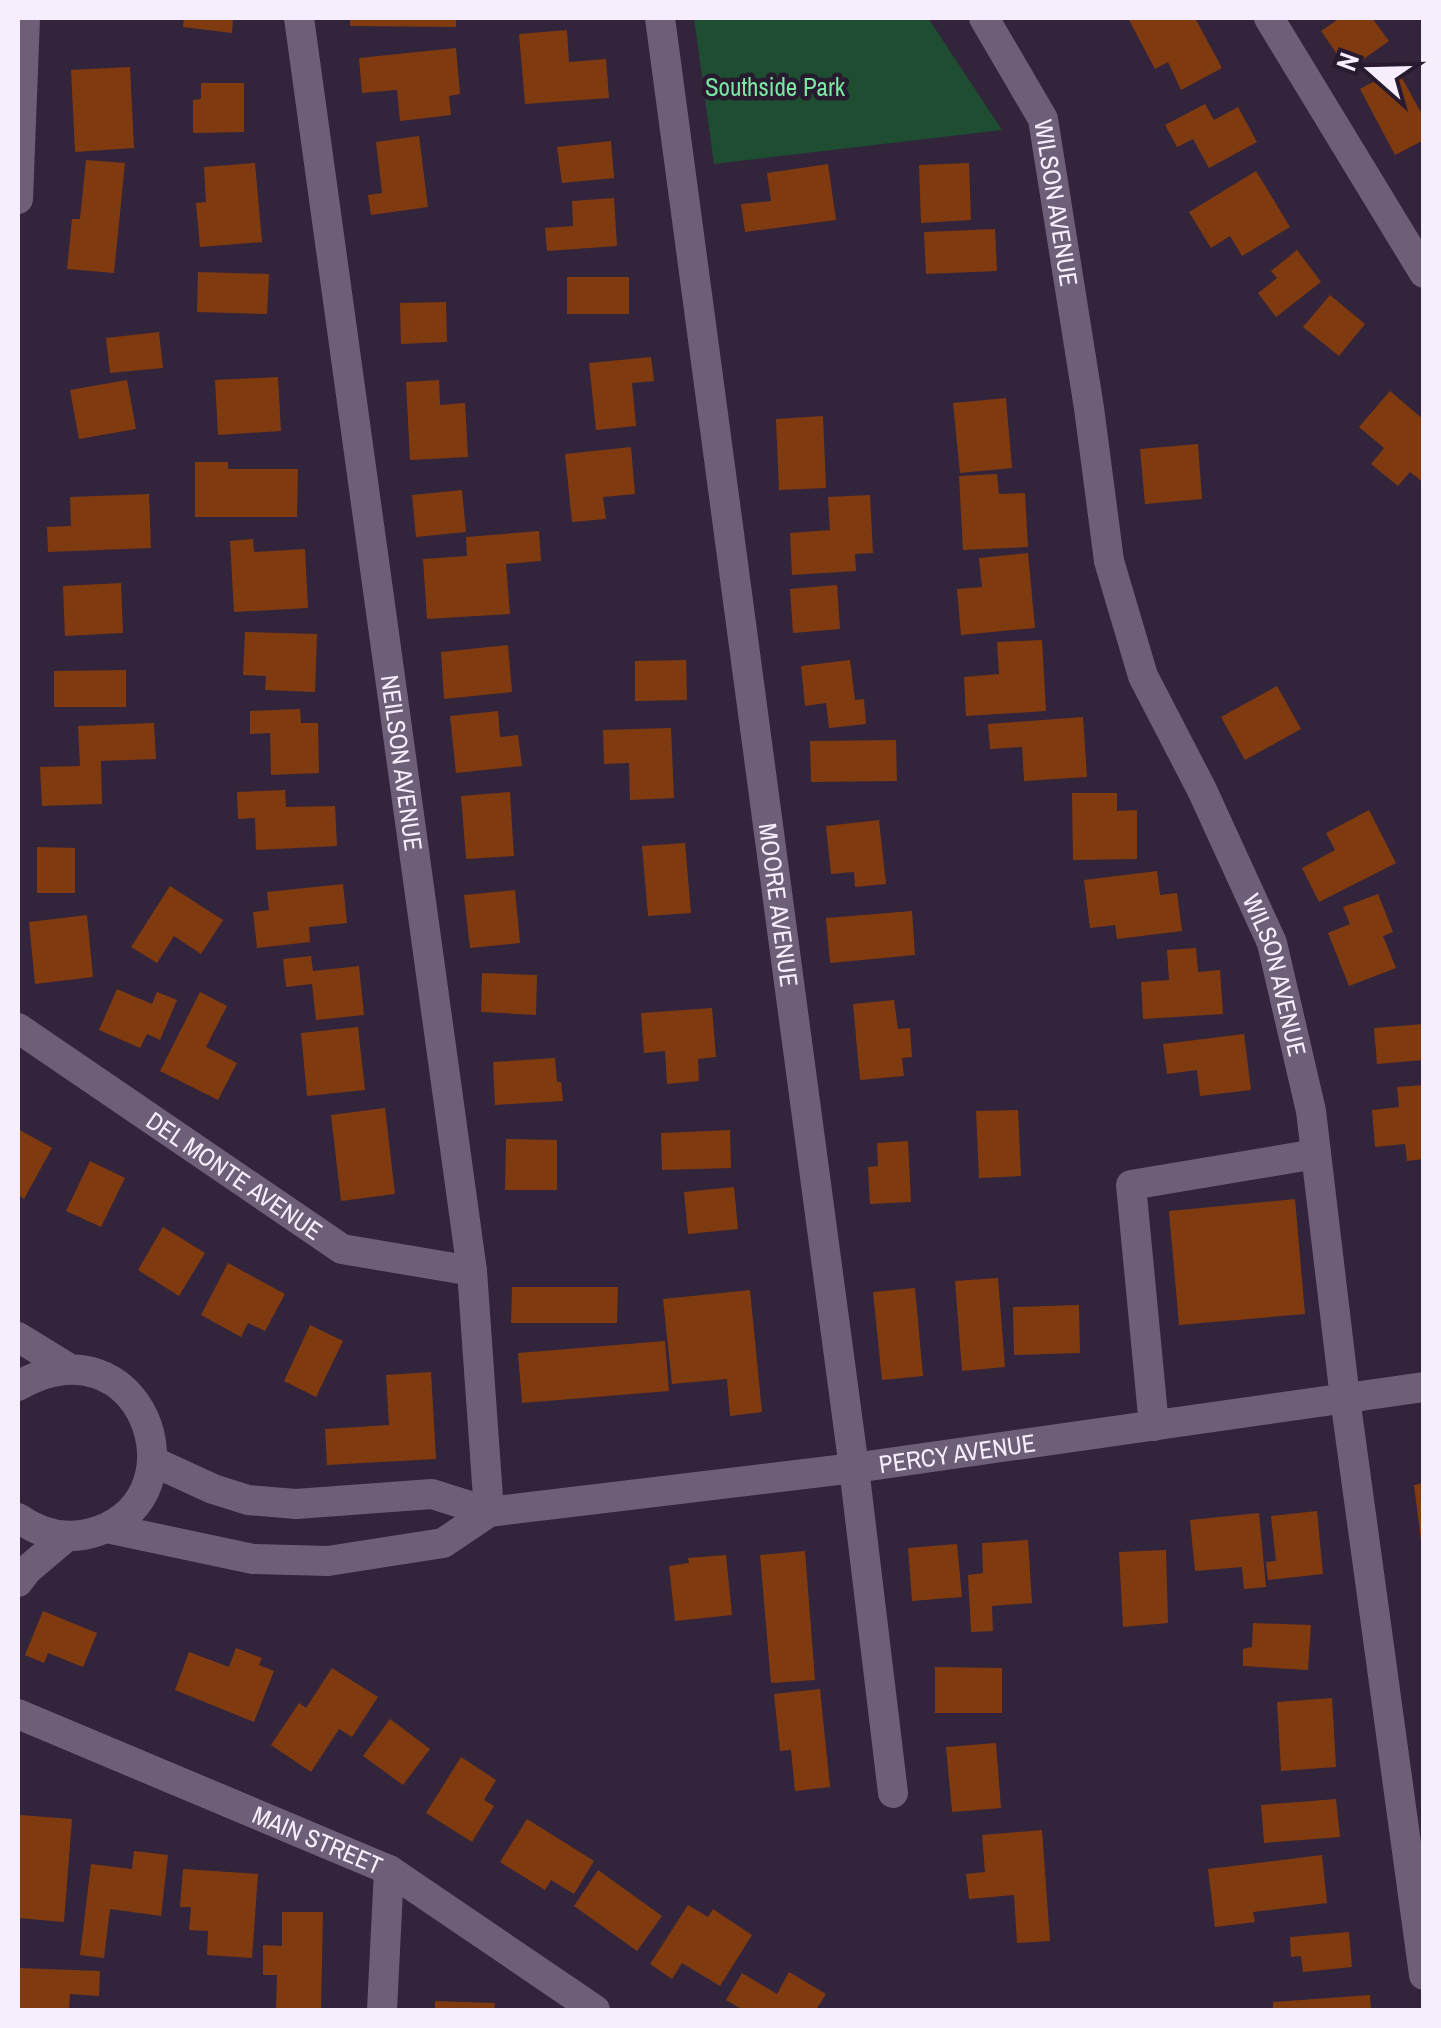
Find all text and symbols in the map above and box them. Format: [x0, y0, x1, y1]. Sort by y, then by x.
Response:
north arrow [1321, 20, 1421, 120]
text: N [1327, 47, 1368, 76]
park label: Southside Park [705, 70, 846, 104]
street label: WILSON AVENUE [1026, 117, 1086, 289]
street label: NEILSON AVENUE [373, 673, 431, 853]
street label: MOORE AVENUE [751, 821, 806, 989]
street label: WILSON AVENUE [1235, 888, 1315, 1060]
street label: DEL MONTE AVENUE [140, 1103, 329, 1248]
street label: PERCY AVENUE [877, 1425, 1038, 1481]
street label: MAIN STREET [247, 1798, 388, 1883]

